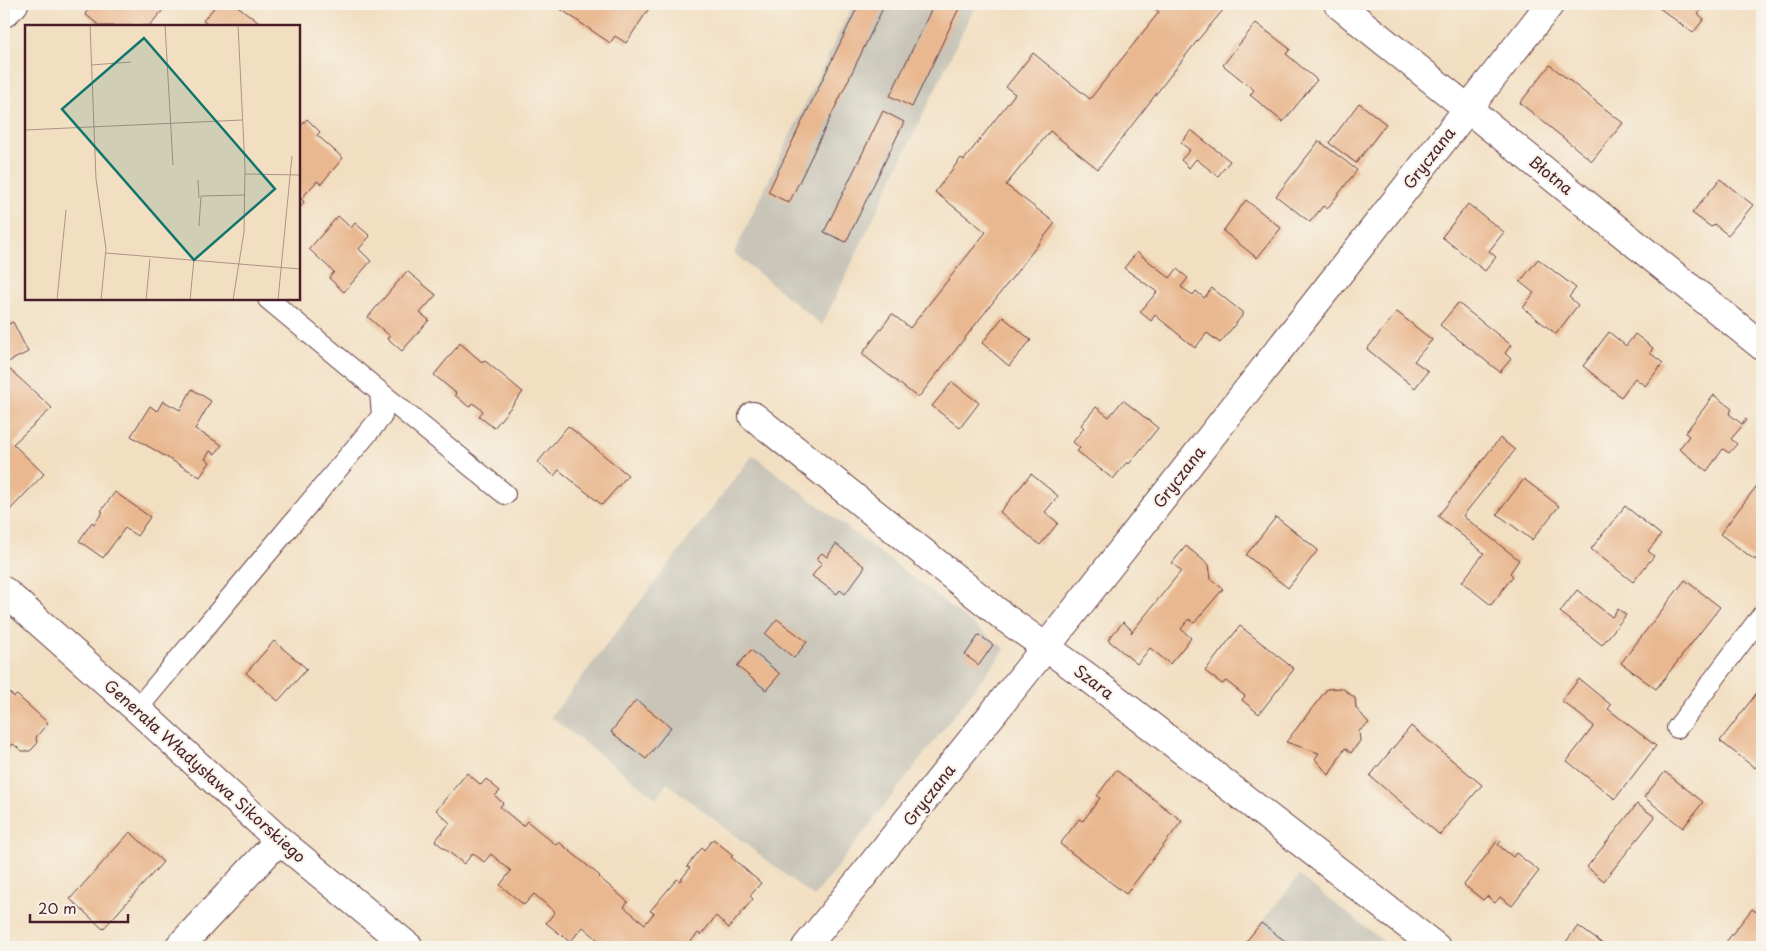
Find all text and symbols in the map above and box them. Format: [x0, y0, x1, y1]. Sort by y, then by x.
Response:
inset map [25, 25, 300, 300]
street label: Gryczana [1396, 121, 1460, 194]
street label: Błotna [1524, 149, 1579, 200]
street label: Gryczana [1146, 440, 1210, 513]
street label: Szara [1069, 658, 1120, 704]
street label: Generała Władysława Sikorskiego [100, 673, 312, 868]
street label: Gryczana [896, 758, 960, 831]
scale bar [30, 891, 128, 923]
text: 20 m [38, 896, 77, 919]

